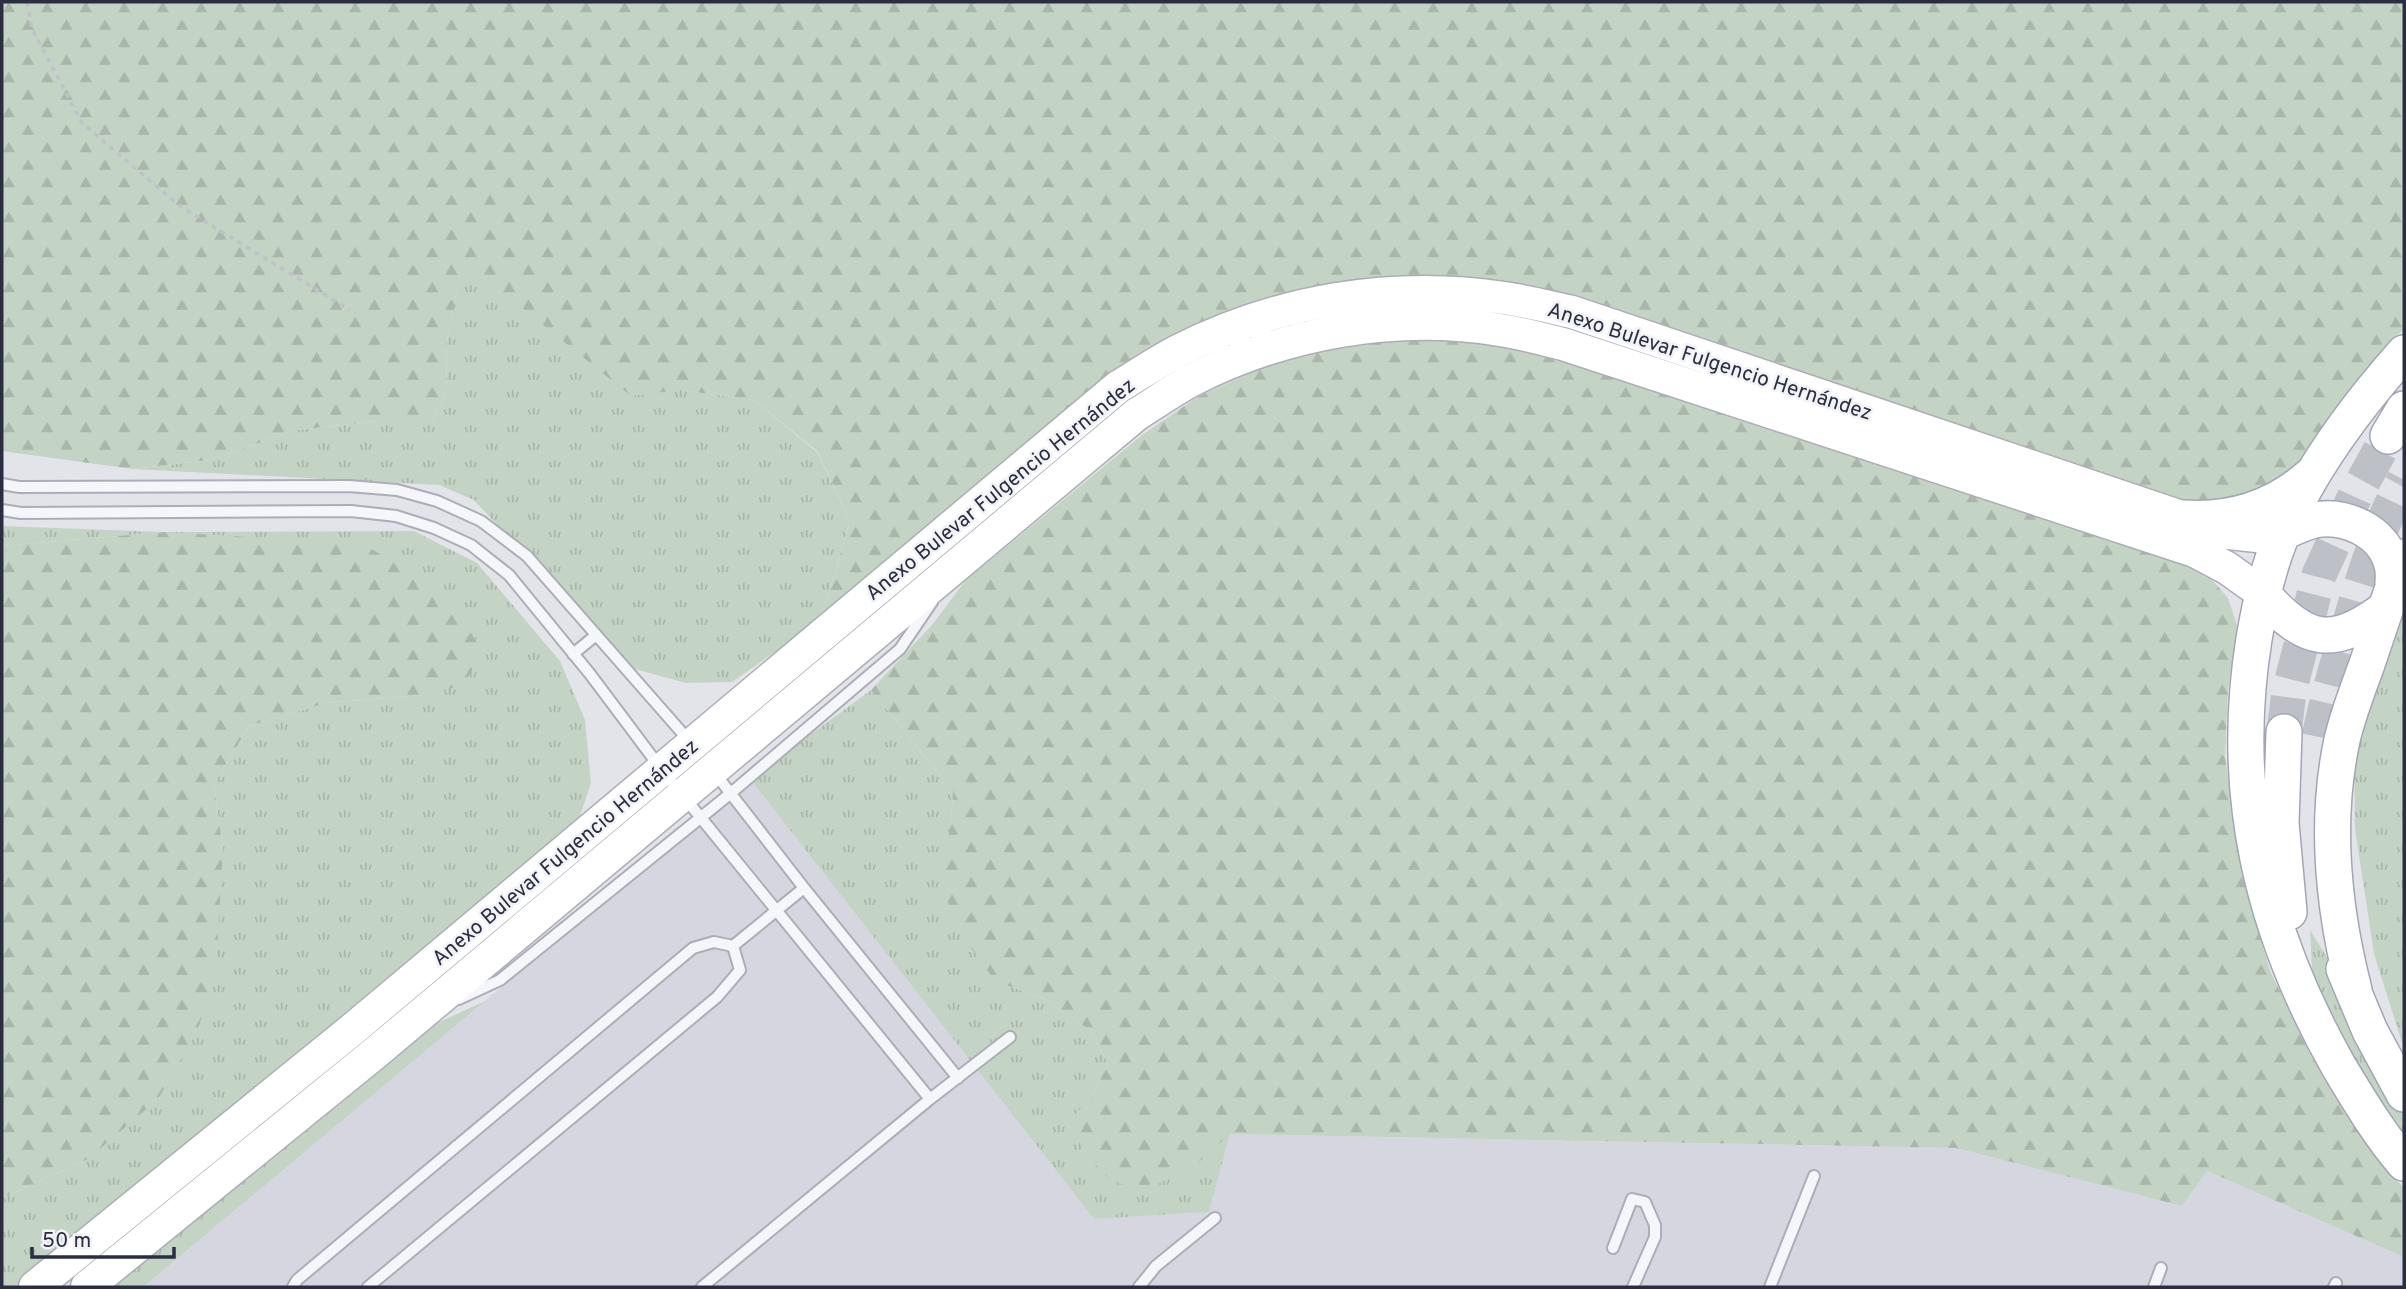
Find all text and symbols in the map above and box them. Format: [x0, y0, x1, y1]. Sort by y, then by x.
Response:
street label: Anexo Bulevar Fulgencio Hernández [1544, 297, 1875, 428]
street label: Anexo Bulevar Fulgencio Hernández [860, 373, 1141, 608]
street label: Anexo Bulevar Fulgencio Hernández [427, 734, 705, 973]
scale bar [32, 1216, 173, 1260]
text: 50 m [42, 1228, 91, 1255]

